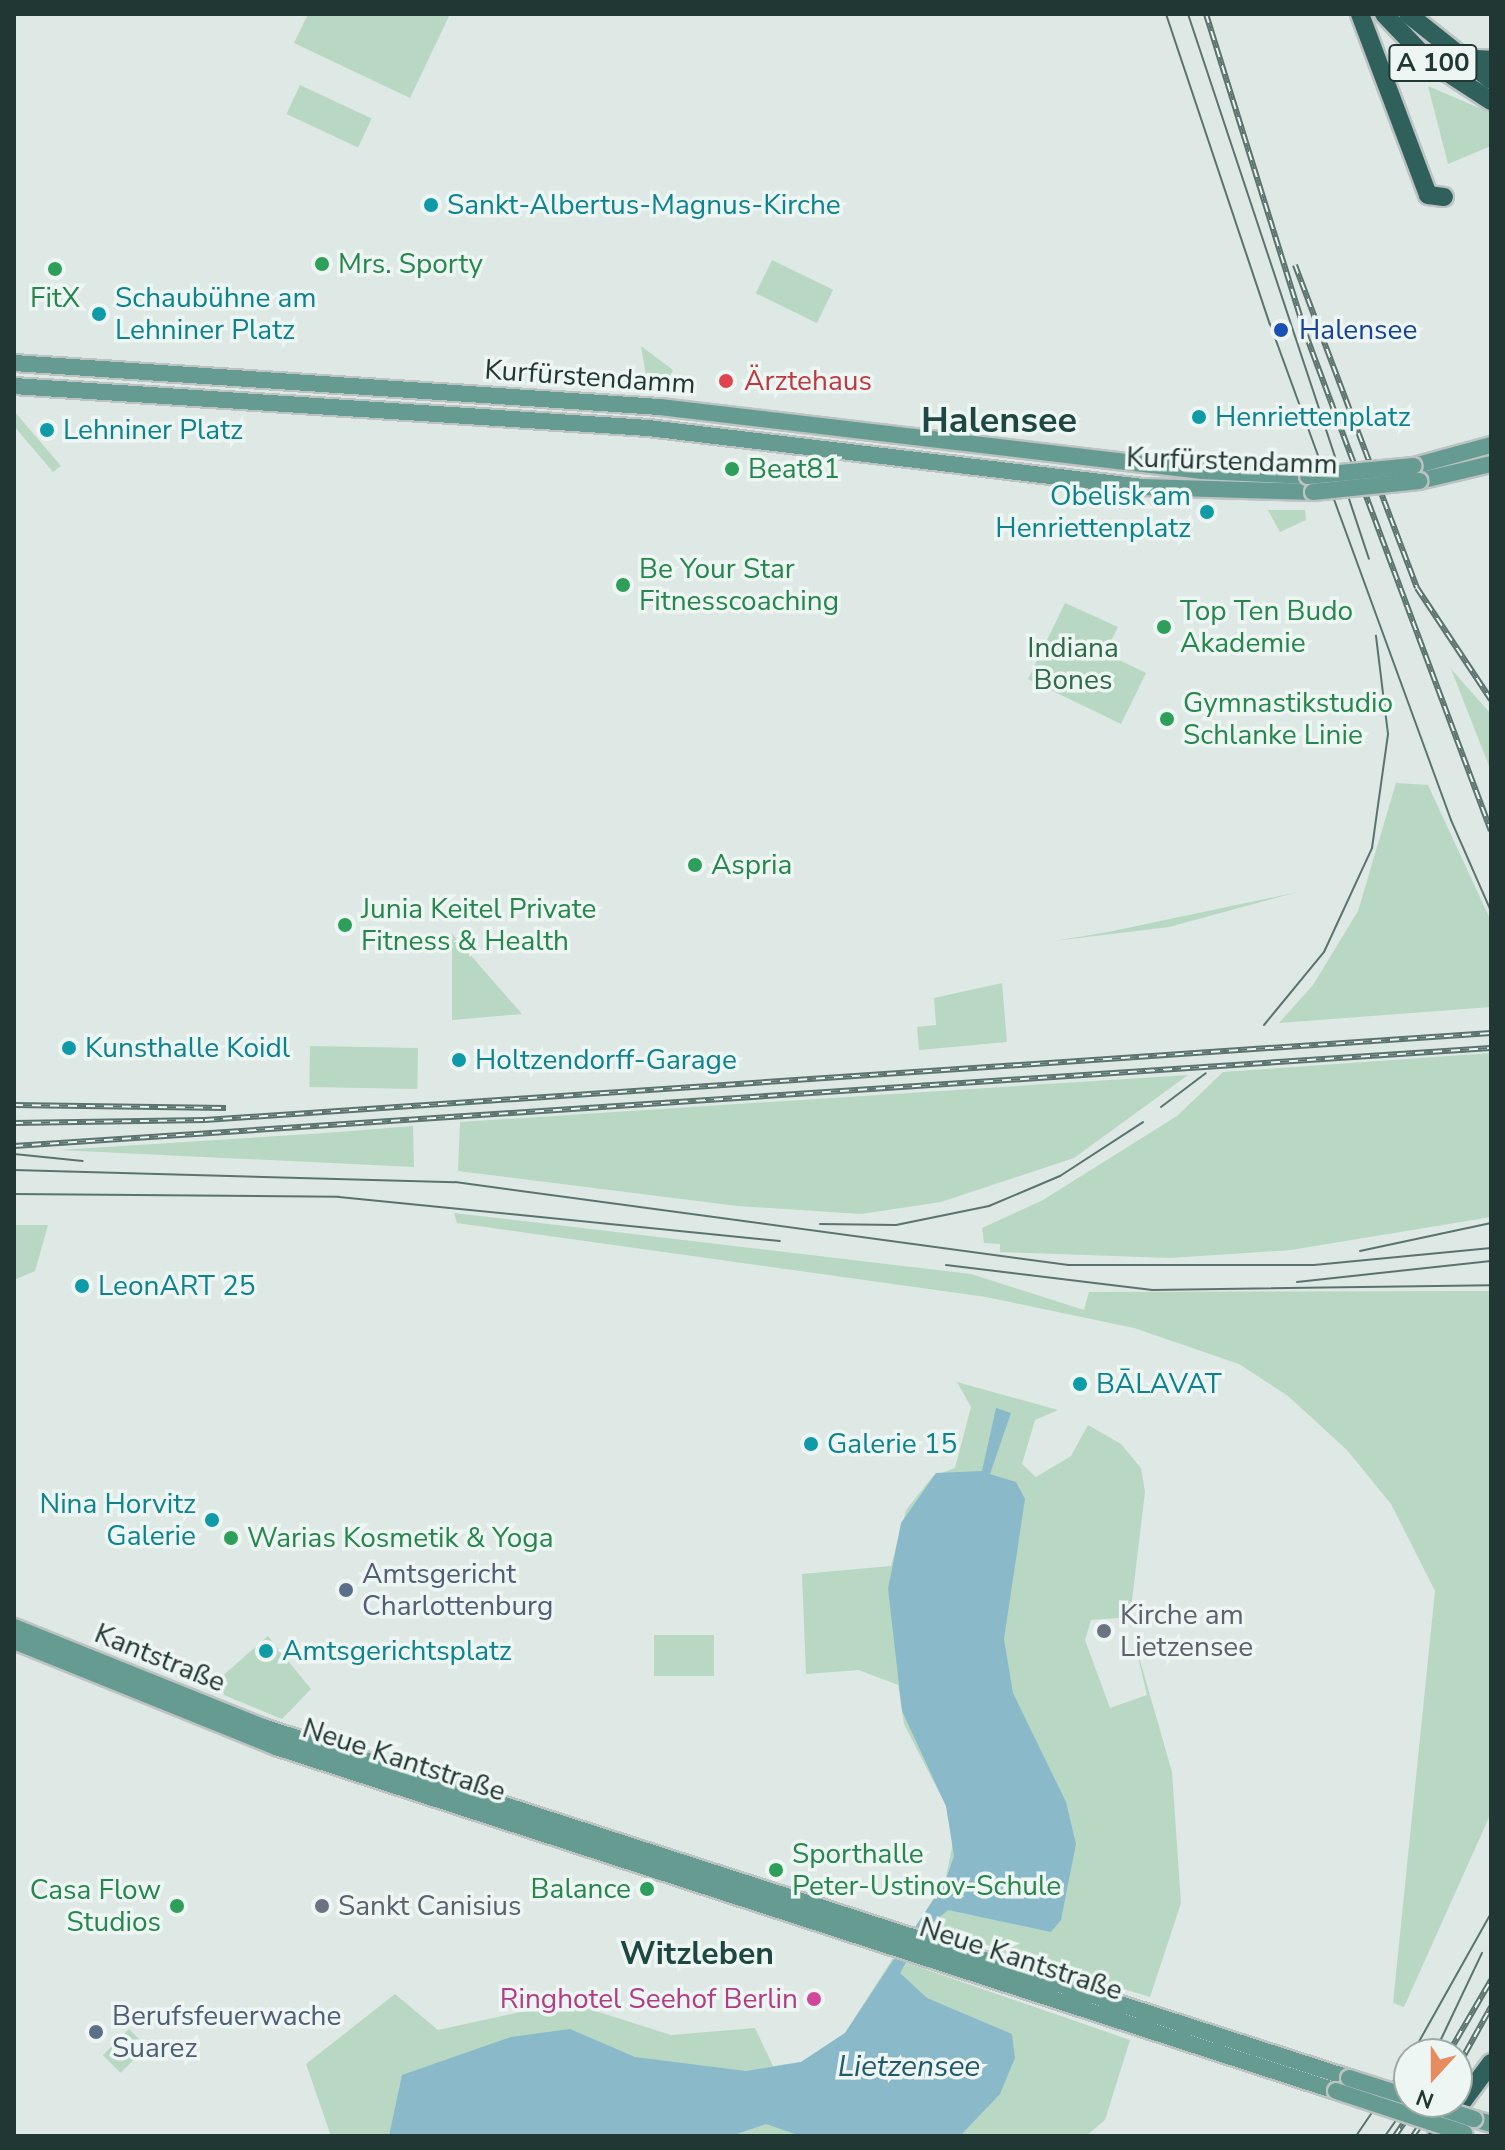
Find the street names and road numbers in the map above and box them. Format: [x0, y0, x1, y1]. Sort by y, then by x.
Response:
road number: A 100 [1387, 41, 1479, 85]
street label: Kurfürstendamm [483, 353, 697, 401]
street label: Kurfürstendamm [1126, 441, 1338, 481]
street label: Kantstraße [90, 1617, 230, 1699]
street label: Neue Kantstraße [298, 1711, 510, 1809]
street label: Neue Kantstraße [915, 1910, 1127, 2008]

